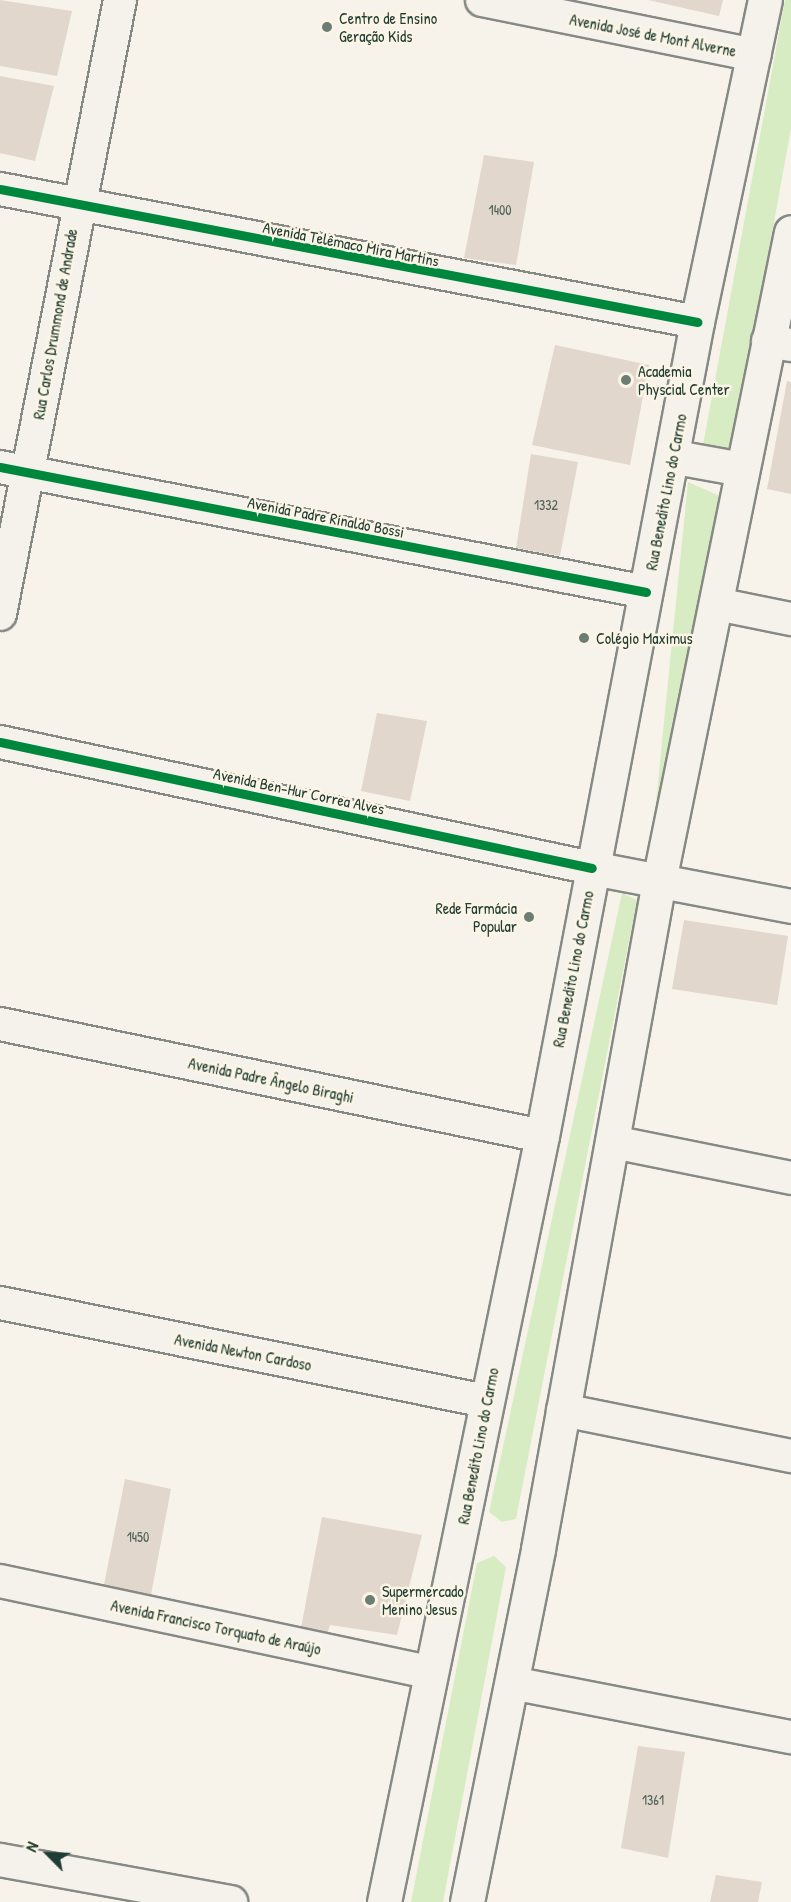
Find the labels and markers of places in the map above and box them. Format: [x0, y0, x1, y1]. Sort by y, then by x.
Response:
place label: Centro de Ensino Geração Kids [339, 8, 437, 46]
marker: Centro de Ensino Geração Kids [320, 20, 334, 34]
place label: Academia Physcial Center [638, 361, 730, 399]
marker: Academia Physcial Center [619, 373, 633, 387]
place label: Colégio Maximus [596, 628, 693, 648]
marker: Colégio Maximus [577, 631, 591, 645]
place label: Rede Farmácia Popular [435, 898, 517, 936]
marker: Rede Farmácia Popular [522, 910, 536, 924]
place label: Supermercado Menino Jesus [382, 1581, 464, 1619]
marker: Supermercado Menino Jesus [363, 1593, 377, 1607]

